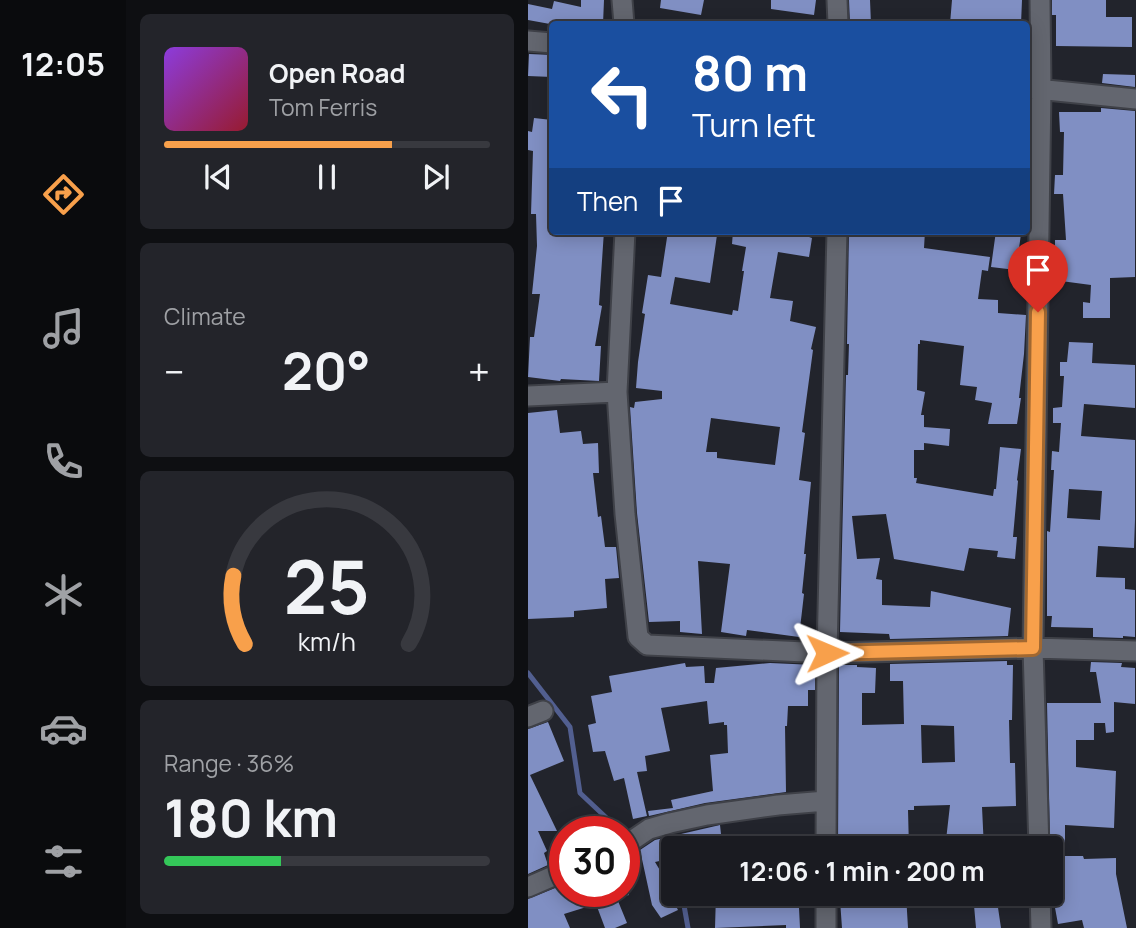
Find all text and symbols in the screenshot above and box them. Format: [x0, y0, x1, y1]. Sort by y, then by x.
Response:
text: 80 m [692, 39, 808, 106]
text: 12:05 [21, 42, 105, 86]
icon: left [577, 49, 668, 140]
text: Open Road [269, 55, 405, 91]
text: Tom Ferris [269, 91, 377, 123]
text: Turn left [692, 103, 816, 147]
icon: previous [199, 158, 237, 196]
icon: pause [308, 158, 346, 196]
icon: next [417, 158, 455, 196]
icon: directions [39, 170, 88, 219]
icon: arrive [652, 182, 690, 220]
text: Then [577, 183, 638, 219]
pin [1008, 240, 1068, 312]
icon: arrive [1019, 251, 1057, 289]
text: Climate [164, 300, 246, 332]
icon: music [39, 304, 88, 353]
text: 20° [282, 335, 371, 406]
text: − [164, 345, 185, 397]
text: + [468, 345, 490, 397]
icon: phone [39, 437, 88, 486]
text: 25 [284, 537, 370, 637]
icon: climate [39, 570, 88, 619]
position arrow [790, 616, 864, 690]
text: km/h [298, 624, 356, 659]
icon: car [39, 704, 88, 753]
text: Range · 36% [164, 747, 294, 779]
text: 180 km [164, 782, 338, 853]
speed limit sign: 30 [549, 816, 640, 907]
icon: filters [39, 837, 88, 886]
text: 12:06 · 1 min · 200 m [739, 853, 985, 889]

